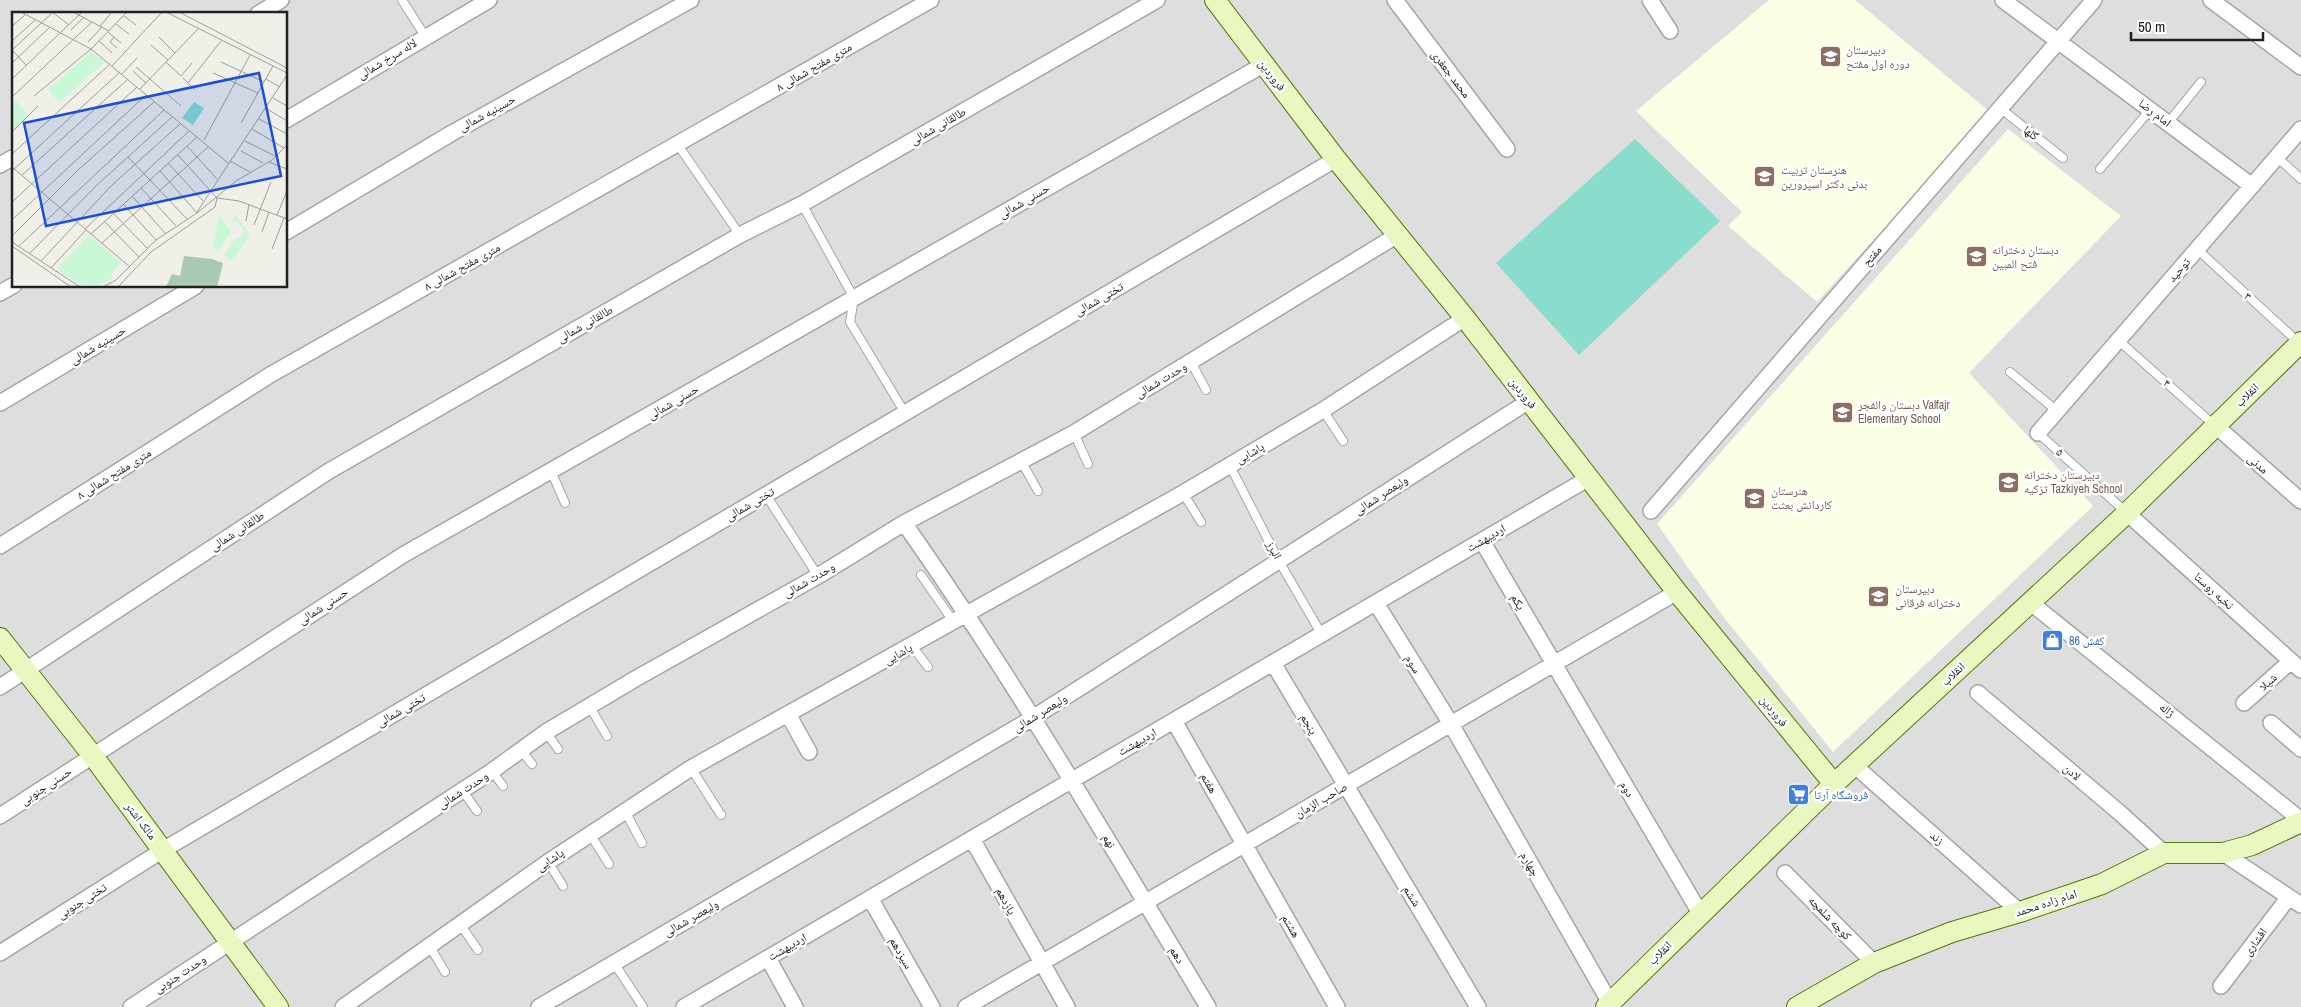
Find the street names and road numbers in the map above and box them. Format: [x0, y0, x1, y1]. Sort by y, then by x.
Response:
street label: لاله سرخ شمالی [354, 35, 420, 83]
street label: ۸ متری مفتح شمالی [773, 39, 855, 95]
street label: محمد جعفری [1428, 47, 1474, 101]
street label: فروردین [1255, 56, 1289, 94]
street label: حسینیه شمالی [456, 91, 519, 135]
street label: امام رضا [2135, 95, 2175, 131]
street label: طالقانی شمالی [907, 103, 969, 148]
street label: گلها [2020, 122, 2042, 144]
street label: حسنی شمالی [995, 180, 1053, 222]
street label: ۸ متری مفتح شمالی [421, 239, 503, 295]
street label: مفتح [1859, 242, 1885, 270]
street label: توحید [2164, 254, 2194, 286]
street label: تختی شمالی [1072, 278, 1127, 319]
street label: ۳ [2241, 288, 2255, 304]
street label: طالقانی شمالی [554, 301, 616, 346]
street label: حسینیه شمالی [67, 322, 129, 368]
street label: وحدت شمالی [1132, 358, 1190, 402]
street label: فروردین [1506, 374, 1540, 412]
street label: ۴ [2160, 375, 2174, 391]
street label: انقلاب [2232, 380, 2263, 410]
street label: حسنی شمالی [644, 381, 702, 423]
street label: پاشایی [1233, 438, 1268, 468]
street label: ۵ [2053, 444, 2067, 460]
street label: ۸ متری مفتح شمالی [74, 445, 154, 503]
street label: مدنی [2244, 451, 2272, 477]
street label: ولیعصر شمالی [1351, 472, 1411, 518]
street label: تختی شمالی [723, 483, 778, 524]
street label: طالقانی شمالی [207, 507, 267, 555]
street label: اردیبهشت [1464, 520, 1508, 556]
street label: البرز [1262, 537, 1285, 562]
street label: وحدت شمالی [780, 559, 838, 601]
street label: نخبه روستا [2191, 569, 2237, 613]
street label: حسنی شمالی [295, 584, 351, 628]
street label: یکم [1507, 591, 1529, 613]
street label: پاشایی [881, 639, 916, 668]
street label: سوم [1401, 652, 1425, 677]
street label: انقلاب [1938, 659, 1969, 689]
street label: شیلا [2255, 669, 2281, 694]
street label: تختی شمالی [374, 689, 429, 730]
street label: ولیعصر شمالی [1010, 690, 1070, 736]
street label: فروردین [1756, 692, 1792, 730]
street label: ژاله [2156, 699, 2178, 721]
street label: پنجم [1296, 710, 1322, 738]
street label: اردیبهشت [1115, 724, 1159, 760]
street label: لادن [2060, 760, 2084, 784]
street label: حسنی جنوبی [17, 763, 75, 809]
street label: وحدت شمالی [434, 768, 492, 812]
street label: هفتم [1197, 770, 1221, 796]
street label: صاحب الزمان [1292, 778, 1350, 822]
street label: دوم [1616, 778, 1638, 800]
street label: مالک اشتر [121, 798, 160, 843]
street label: زند [1927, 827, 1948, 849]
street label: نهم [1098, 831, 1120, 851]
street label: پاشایی [533, 845, 567, 875]
street label: چهارم [1517, 849, 1544, 879]
street label: تختی جنوبی [54, 879, 110, 923]
street label: ششم [1399, 882, 1425, 910]
street label: یازدهم [992, 884, 1020, 918]
street label: امام زاده محمد [2013, 885, 2079, 921]
street label: کوچه شلمچه [1805, 892, 1855, 944]
street label: ولیعصر شمالی [661, 896, 721, 940]
street label: هشتم [1278, 911, 1304, 941]
street label: افشاری [2239, 925, 2271, 959]
street label: اردیبهشت [765, 929, 809, 965]
street label: سیزدهم [885, 934, 917, 972]
street label: انقلاب [1645, 938, 1675, 968]
street label: دهم [1166, 943, 1188, 967]
street label: وحدت جنوبی [151, 951, 209, 997]

